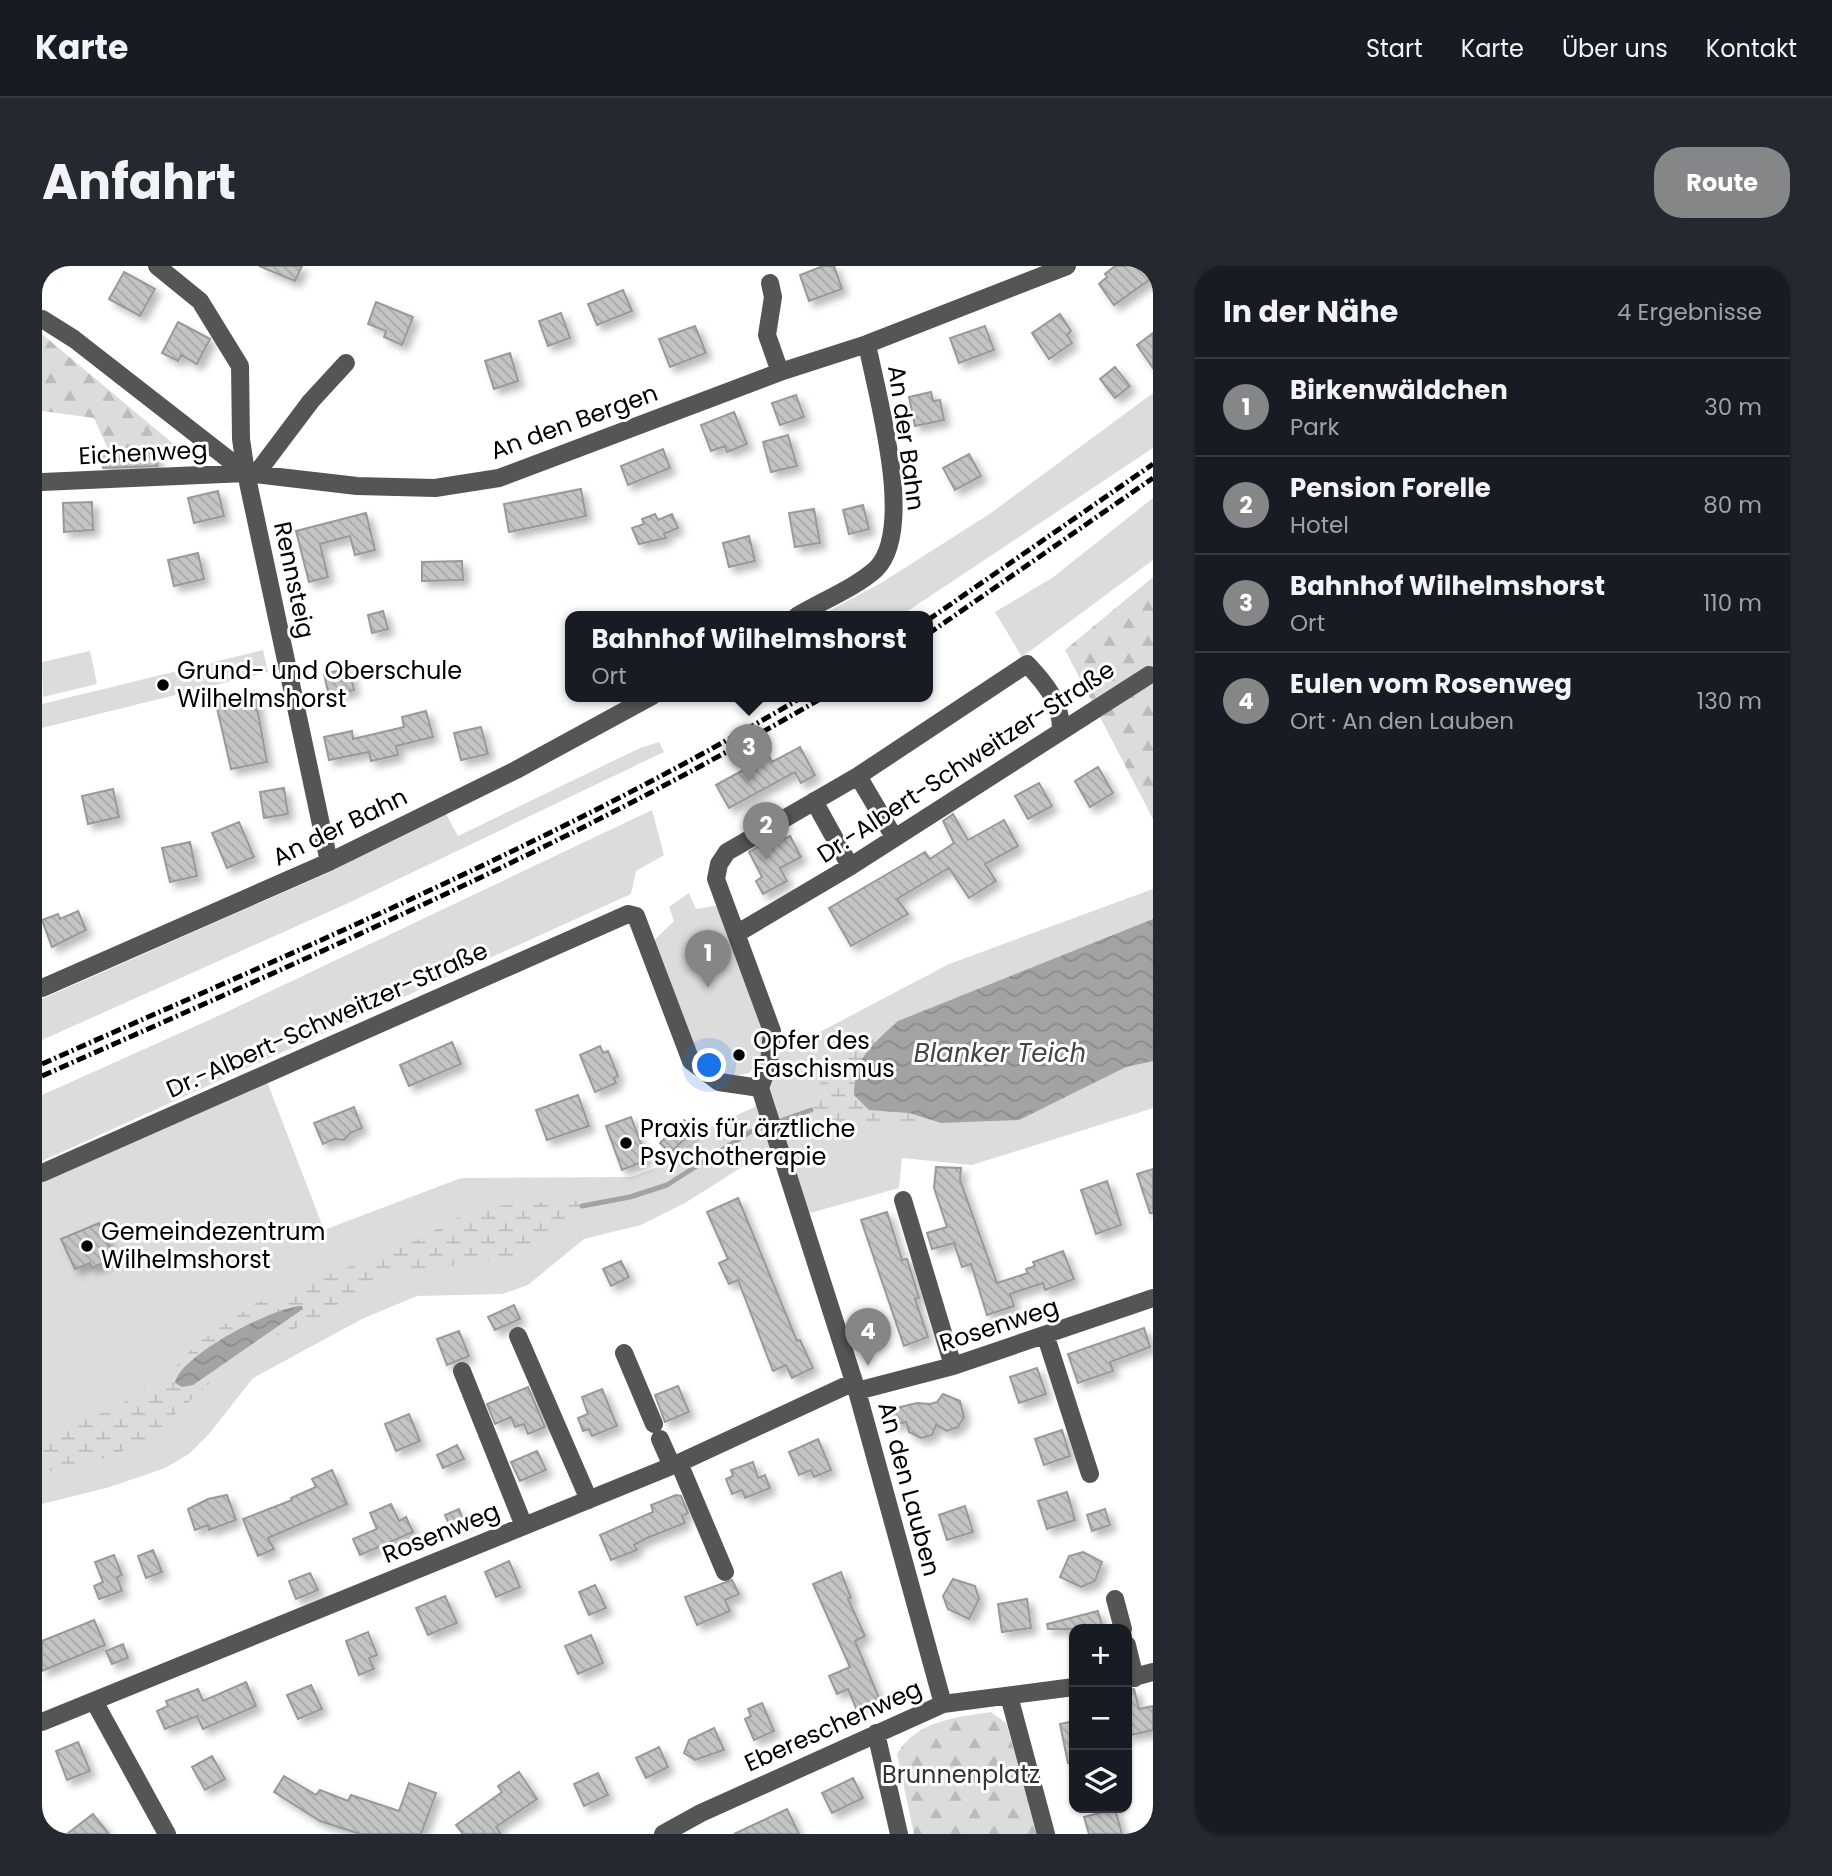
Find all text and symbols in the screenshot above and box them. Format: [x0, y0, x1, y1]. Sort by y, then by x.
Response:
text: Karte [35, 24, 128, 71]
text: Start [1366, 32, 1423, 65]
text: Karte [1461, 32, 1524, 65]
text: Über uns [1562, 32, 1668, 65]
text: Kontakt [1706, 32, 1797, 65]
button: Route [1654, 147, 1790, 218]
text: Anfahrt [42, 148, 236, 216]
text: In der Nähe [1223, 290, 1398, 333]
text: 4 Ergebnisse [1617, 296, 1762, 328]
street label: An der Bahn [880, 363, 933, 513]
text: Birkenwäldchen [1290, 372, 1508, 408]
street label: An den Bergen [486, 376, 662, 467]
text: 1 [1242, 391, 1250, 423]
text: 30 m [1704, 391, 1762, 423]
text: Park [1290, 411, 1339, 443]
street label: Eichenweg [78, 433, 208, 472]
text: Pension Forelle [1290, 470, 1491, 506]
text: 2 [1239, 489, 1253, 521]
text: 80 m [1703, 489, 1762, 521]
text: Hotel [1290, 509, 1349, 541]
street label: Rennsteig [266, 519, 323, 641]
text: Bahnhof Wilhelmshorst [1290, 568, 1605, 604]
text: 3 [1239, 587, 1253, 619]
text: 110 m [1703, 587, 1762, 619]
text: Ort [1290, 607, 1325, 639]
popup [565, 611, 933, 702]
text: Bahnhof Wilhelmshorst [591, 621, 907, 657]
street label: Dr.-Albert-Schweitzer-Straße [811, 653, 1121, 870]
place label: Grund- und Oberschule Wilhelmshorst [177, 654, 462, 715]
text: Ort [591, 660, 627, 692]
text: Eulen vom Rosenweg [1290, 666, 1572, 702]
marker: Grund- und Oberschule Wilhelmshorst [155, 677, 171, 693]
text: 4 [1238, 685, 1254, 717]
text: 130 m [1697, 685, 1762, 717]
text: Ort · An den Lauben [1290, 705, 1514, 737]
pin: 3 [726, 724, 772, 782]
street label: An der Bahn [267, 780, 413, 873]
pin: 2 [743, 802, 789, 860]
pin: 1 [685, 930, 731, 988]
street label: Dr.-Albert-Schweitzer-Straße [161, 934, 493, 1106]
place label: Opfer des Faschismus [753, 1024, 895, 1085]
water label: Blanker Teich [914, 1035, 1086, 1071]
marker: Opfer des Faschismus [731, 1047, 747, 1063]
your location [692, 1048, 726, 1082]
place label: Praxis für ärztliche Psychotherapie [640, 1112, 855, 1173]
marker: Praxis für ärztliche Psychotherapie [618, 1135, 634, 1151]
place label: Gemeindezentrum Wilhelmshorst [101, 1215, 325, 1276]
marker: Gemeindezentrum Wilhelmshorst [79, 1238, 95, 1254]
street label: Rosenweg [935, 1290, 1063, 1359]
pin: 4 [845, 1308, 891, 1366]
street label: An den Lauben [870, 1398, 949, 1580]
street label: Rosenweg [377, 1494, 504, 1571]
map controls [1069, 1624, 1132, 1813]
button: + [1069, 1624, 1132, 1687]
street label: Ebereschenweg [739, 1672, 927, 1779]
button: − [1069, 1687, 1132, 1750]
button: layers [1069, 1750, 1132, 1813]
park label: Brunnenplatz [882, 1758, 1040, 1791]

